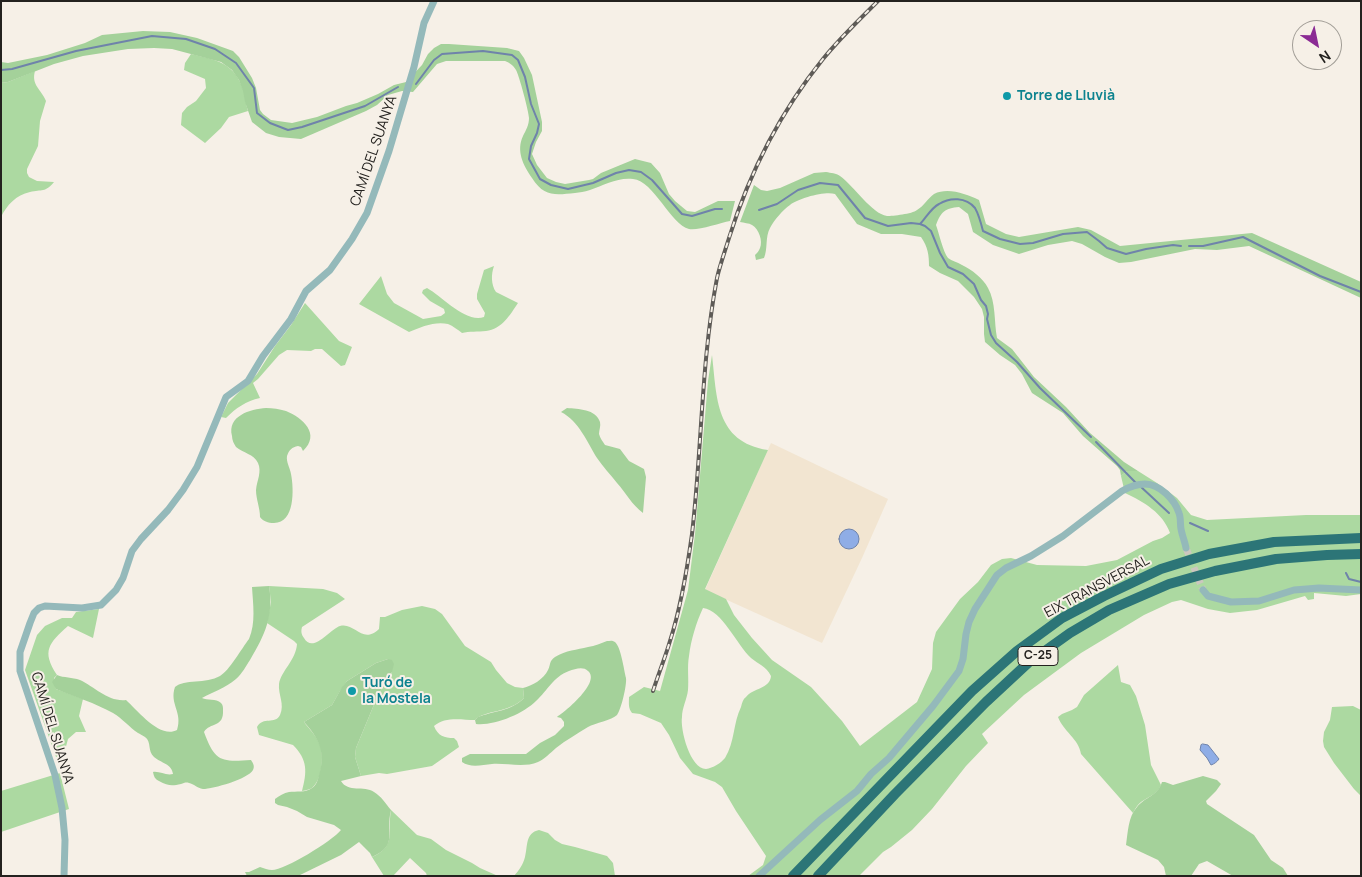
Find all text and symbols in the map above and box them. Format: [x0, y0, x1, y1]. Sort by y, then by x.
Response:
north arrow [1292, 20, 1342, 70]
text: N [1316, 46, 1335, 68]
place label: Torre de Lluvià [1017, 88, 1115, 104]
marker: Torre de Lluvià [1001, 90, 1013, 102]
street label: CAMÍ DEL SUANYA [347, 93, 401, 209]
street label: EIX TRANSVERSAL [1042, 552, 1152, 622]
road number: C-25 [1018, 646, 1058, 666]
street label: CAMÍ DEL SUANYA [27, 670, 77, 786]
place label: Turó de la Mostela [362, 675, 431, 708]
marker: Turó de la Mostela [346, 685, 358, 697]

